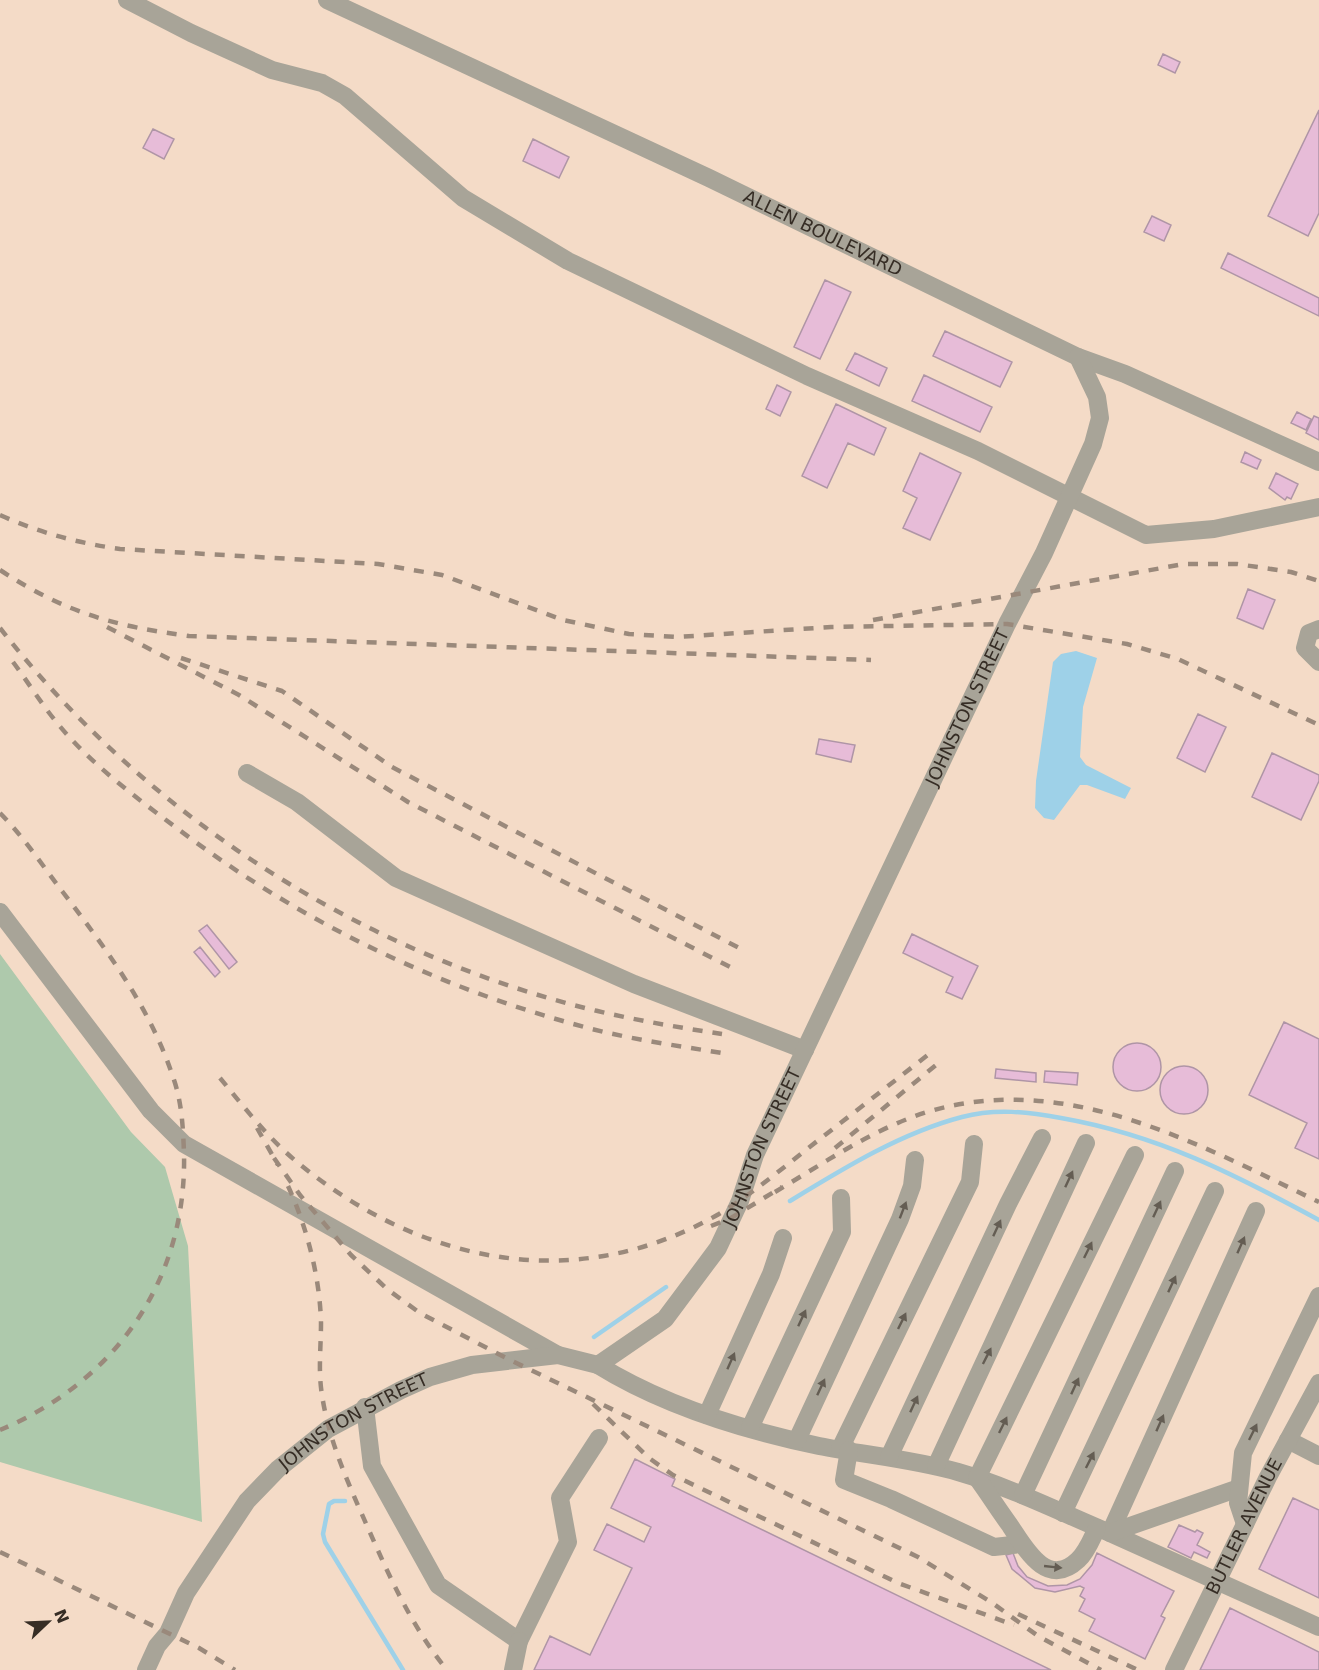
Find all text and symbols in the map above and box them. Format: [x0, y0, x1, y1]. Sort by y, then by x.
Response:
street label: ALLEN BOULEVARD [740, 185, 906, 280]
street label: JOHNSTON STREET [920, 624, 1014, 790]
street label: JOHNSTON STREET [718, 1064, 805, 1231]
one-way arrow [1065, 1171, 1074, 1188]
one-way arrow [1153, 1200, 1162, 1217]
one-way arrow [899, 1201, 909, 1219]
one-way arrow [992, 1219, 1001, 1236]
one-way arrow [1236, 1237, 1245, 1254]
one-way arrow [1084, 1242, 1093, 1259]
one-way arrow [1168, 1275, 1177, 1292]
one-way arrow [797, 1309, 806, 1326]
one-way arrow [897, 1312, 907, 1330]
one-way arrow [982, 1347, 992, 1364]
one-way arrow [726, 1352, 736, 1370]
street label: JOHNSTON STREET [274, 1368, 432, 1475]
one-way arrow [1071, 1377, 1080, 1394]
one-way arrow [817, 1378, 826, 1395]
one-way arrow [909, 1396, 919, 1413]
one-way arrow [1155, 1413, 1165, 1431]
one-way arrow [998, 1417, 1008, 1434]
one-way arrow [1248, 1423, 1258, 1441]
one-way arrow [1085, 1452, 1094, 1469]
street label: BUTLER AVENUE [1202, 1454, 1286, 1598]
one-way arrow [1044, 1562, 1063, 1572]
north arrow [18, 1592, 78, 1652]
text: N [50, 1606, 73, 1626]

